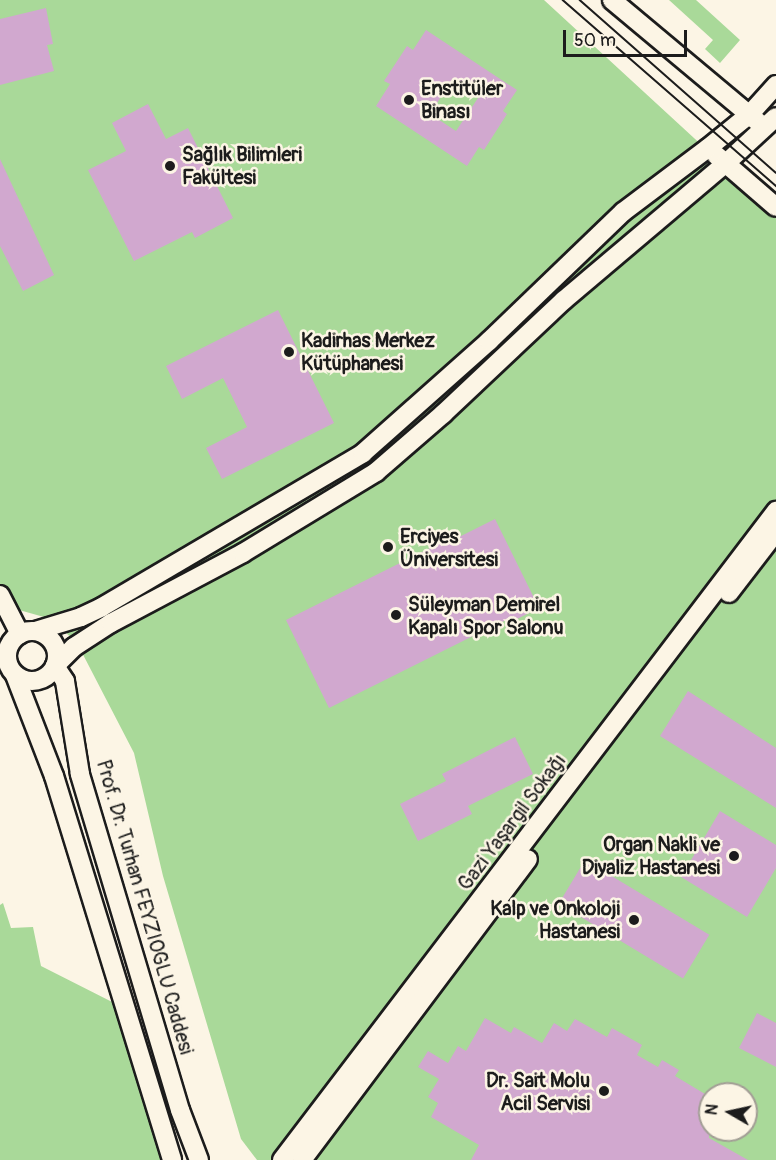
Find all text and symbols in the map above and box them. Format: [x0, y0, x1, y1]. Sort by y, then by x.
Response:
scale bar [566, 18, 690, 56]
text: 50 m [574, 29, 616, 52]
place label: Enstitüler Binası [421, 77, 503, 124]
marker: Enstitüler Binası [402, 93, 416, 107]
place label: Sağlık Bilimleri Fakültesi [182, 142, 302, 189]
marker: Sağlık Bilimleri Fakültesi [163, 159, 177, 173]
place label: Kadirhas Merkez Kütüphanesi [301, 328, 435, 375]
marker: Kadirhas Merkez Kütüphanesi [282, 345, 296, 359]
place label: Erciyes Üniversitesi [400, 524, 498, 571]
marker: Erciyes Üniversitesi [381, 540, 395, 554]
place label: Süleyman Demirel Kapalı Spor Salonu [408, 592, 564, 639]
marker: Süleyman Demirel Kapalı Spor Salonu [389, 608, 403, 622]
street label: Gazi Yaşargil Sokağı [453, 749, 571, 895]
street label: Prof. Dr. Turhan FEYZIOGLU Caddesi [91, 757, 199, 1057]
place label: Organ Nakli ve Diyaliz Hastanesi [582, 832, 720, 879]
marker: Organ Nakli ve Diyaliz Hastanesi [725, 847, 743, 865]
place label: Kalp ve Onkoloji Hastanesi [490, 897, 620, 944]
marker: Kalp ve Onkoloji Hastanesi [625, 911, 643, 929]
place label: Dr. Sait Molu Acil Servisi [486, 1068, 590, 1115]
marker: Dr. Sait Molu Acil Servisi [595, 1082, 613, 1100]
north arrow [698, 1082, 758, 1142]
text: N [701, 1103, 723, 1116]

